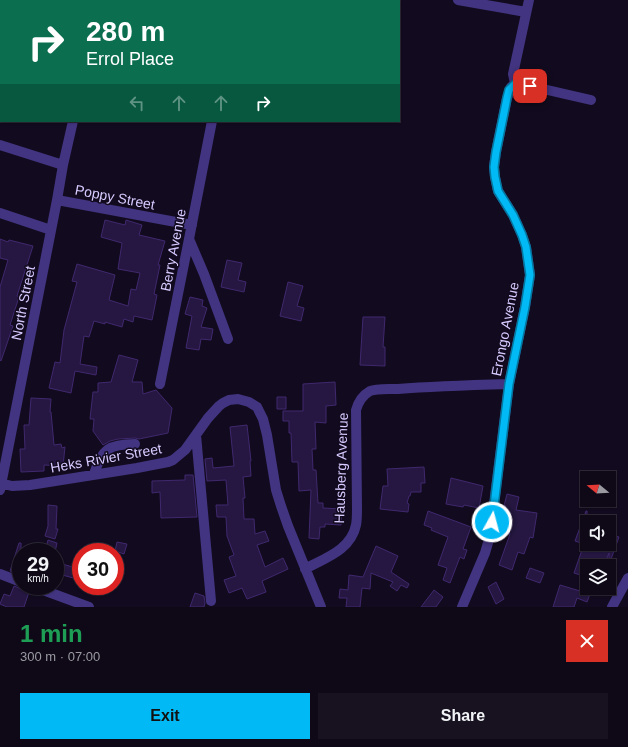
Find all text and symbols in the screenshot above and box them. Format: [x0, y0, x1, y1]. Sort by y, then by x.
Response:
icon: right [20, 16, 72, 68]
text: 280 m [86, 16, 165, 47]
text: Errol Place [86, 49, 174, 69]
pin [513, 69, 547, 103]
icon: arrive [519, 75, 541, 97]
icon: left [126, 92, 148, 114]
icon: ahead [168, 92, 190, 114]
icon: ahead [210, 92, 232, 114]
icon: right [252, 92, 274, 114]
street label: Poppy Street [74, 181, 156, 213]
street label: Berry Avenue [157, 207, 189, 293]
street label: North Street [8, 264, 38, 342]
street label: Erongo Avenue [488, 280, 522, 377]
street label: Hausberg Avenue [331, 412, 351, 524]
street label: Heks Rivier Street [49, 440, 163, 476]
north arrow [580, 471, 616, 507]
map controls [580, 471, 616, 595]
position arrow [471, 501, 513, 543]
button: sound [580, 515, 616, 551]
speed limit sign: 30 [72, 543, 124, 595]
text: 29 [27, 553, 49, 575]
button: layers [580, 559, 616, 595]
text: km/h [27, 573, 49, 584]
text: 1 min [20, 620, 83, 647]
button: close [566, 620, 608, 662]
text: 300 m · 07:00 [20, 649, 100, 664]
button: Exit [20, 693, 310, 739]
button: Share [318, 693, 608, 739]

